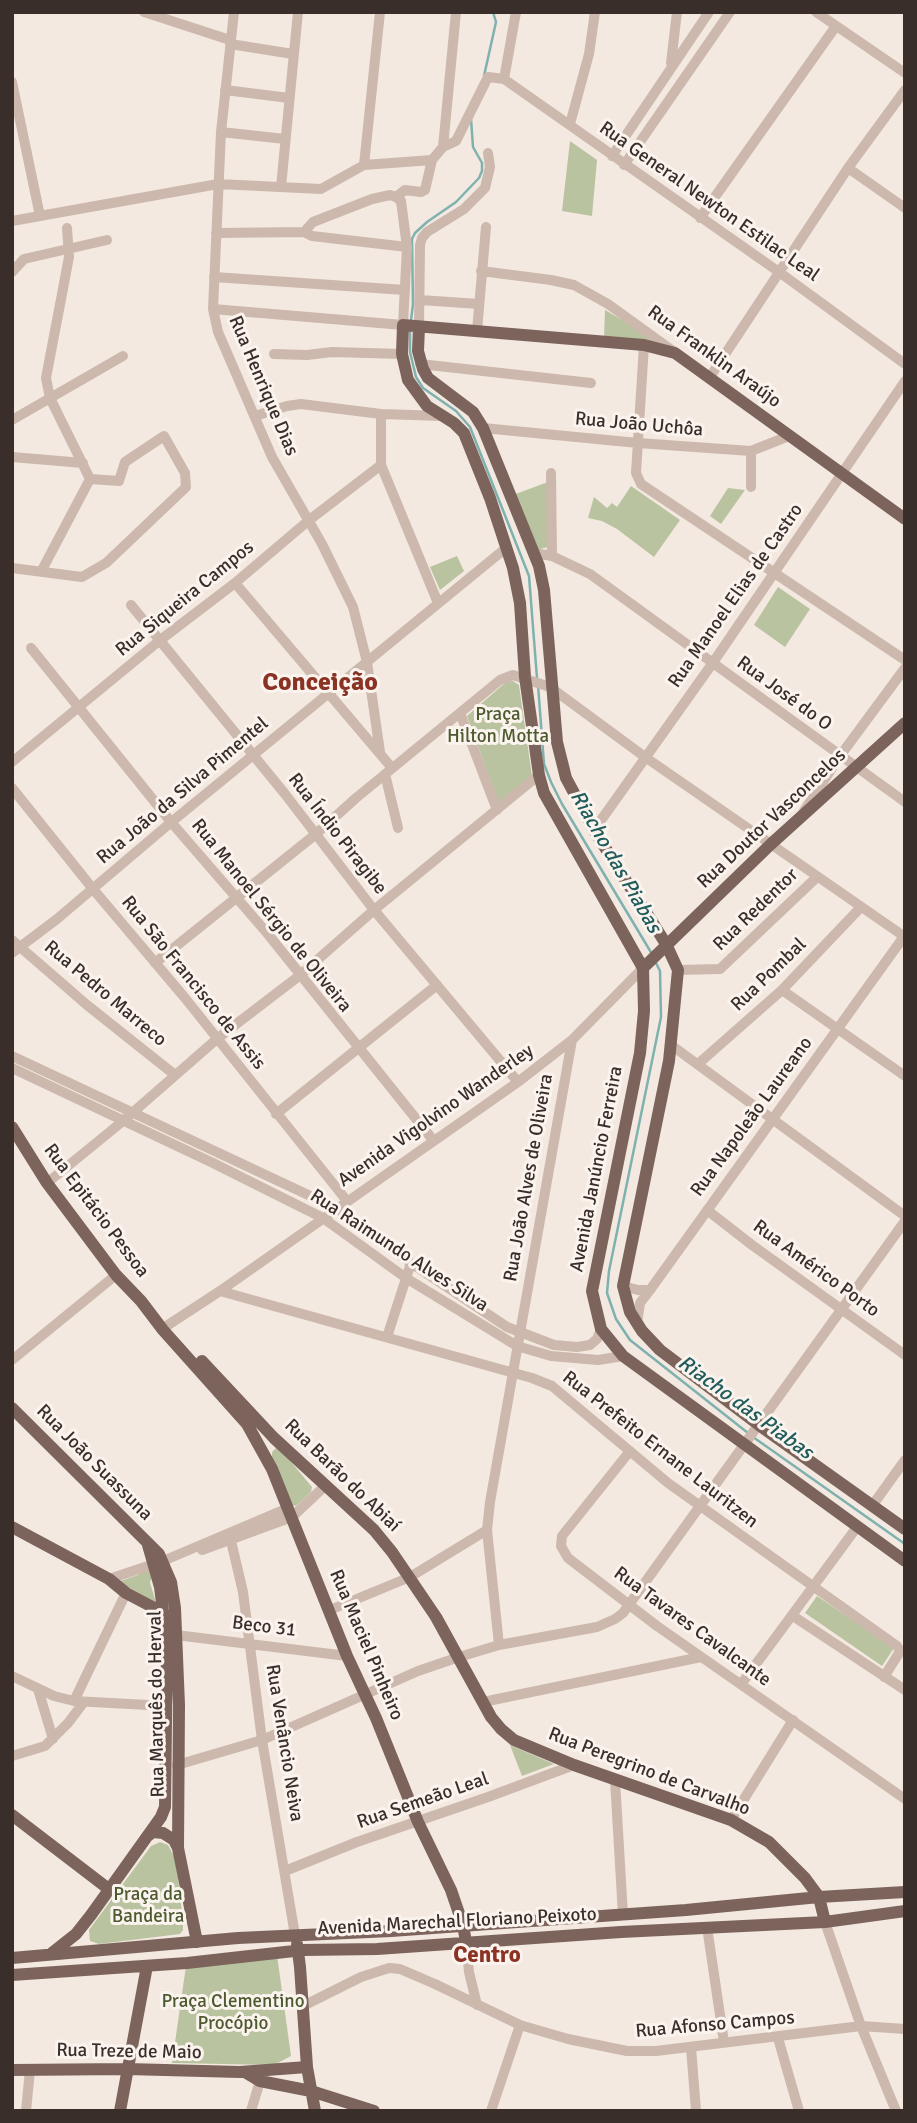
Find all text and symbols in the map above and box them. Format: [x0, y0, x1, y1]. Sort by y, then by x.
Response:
street label: Rua General Newton Estilac Leal [594, 117, 824, 287]
street label: Rua Franklin Araújo [643, 301, 785, 413]
street label: Rua Henrique Dias [223, 313, 303, 459]
street label: Rua João Uchôa [574, 408, 704, 442]
street label: Rua Manoel Elias de Castro [664, 500, 808, 692]
street label: Rua Siqueira Campos [111, 536, 259, 662]
street label: Rua José do O [732, 652, 836, 736]
district label: Conceição [262, 667, 378, 699]
park label: Praça Hilton Motta [447, 704, 549, 748]
street label: Rua João da Silva Pimentel [93, 712, 273, 870]
street label: Rua Doutor Vasconcelos [693, 744, 851, 894]
street label: Rua Índio Piragibe [283, 769, 391, 899]
water label: Riacho das Piabas [564, 786, 666, 938]
street label: Rua Manoel Sérgio de Oliveira [186, 815, 356, 1017]
street label: Rua Redentor [709, 864, 803, 956]
street label: Rua São Francisco de Assis [116, 892, 270, 1074]
street label: Rua Pombal [727, 934, 811, 1016]
street label: Rua Pedro Marreco [39, 936, 171, 1052]
street label: Rua Napoleão Laureano [686, 1033, 818, 1201]
street label: Avenida Vigolvino Wanderley [334, 1040, 538, 1192]
street label: Avenida Janúncio Ferreira [566, 1064, 628, 1274]
street label: Rua João Alves de Oliveira [499, 1072, 559, 1284]
street label: Rua Epitácio Pessoa [38, 1140, 154, 1282]
street label: Rua Raimundo Alves Silva [306, 1185, 492, 1317]
street label: Rua Américo Porto [748, 1215, 884, 1323]
water label: Riacho das Piabas [673, 1351, 817, 1465]
street label: Rua Prefeito Ernane Lauritzen [558, 1367, 762, 1533]
street label: Rua João Suassuna [31, 1400, 157, 1526]
street label: Rua Barão do Abiaí [279, 1415, 405, 1537]
street label: Rua Tavares Cavalcante [609, 1562, 775, 1692]
street label: Rua Maciel Pinheiro [324, 1566, 408, 1724]
street label: Rua Marquês do Herval [144, 1610, 170, 1798]
street label: Beco 31 [231, 1612, 297, 1642]
street label: Rua Venâncio Neiva [260, 1663, 308, 1823]
street label: Rua Peregrino de Carvalho [545, 1723, 753, 1821]
street label: Rua Semeão Leal [354, 1768, 492, 1834]
park label: Praça da Bandeira [112, 1884, 184, 1928]
street label: Avenida Marechal Floriano Peixoto [317, 1903, 597, 1941]
district label: Centro [453, 1942, 521, 1970]
park label: Praça Clementino Procópio [161, 1991, 305, 2035]
street label: Rua Afonso Campos [634, 2007, 796, 2043]
street label: Rua Treze de Maio [56, 2039, 202, 2065]

